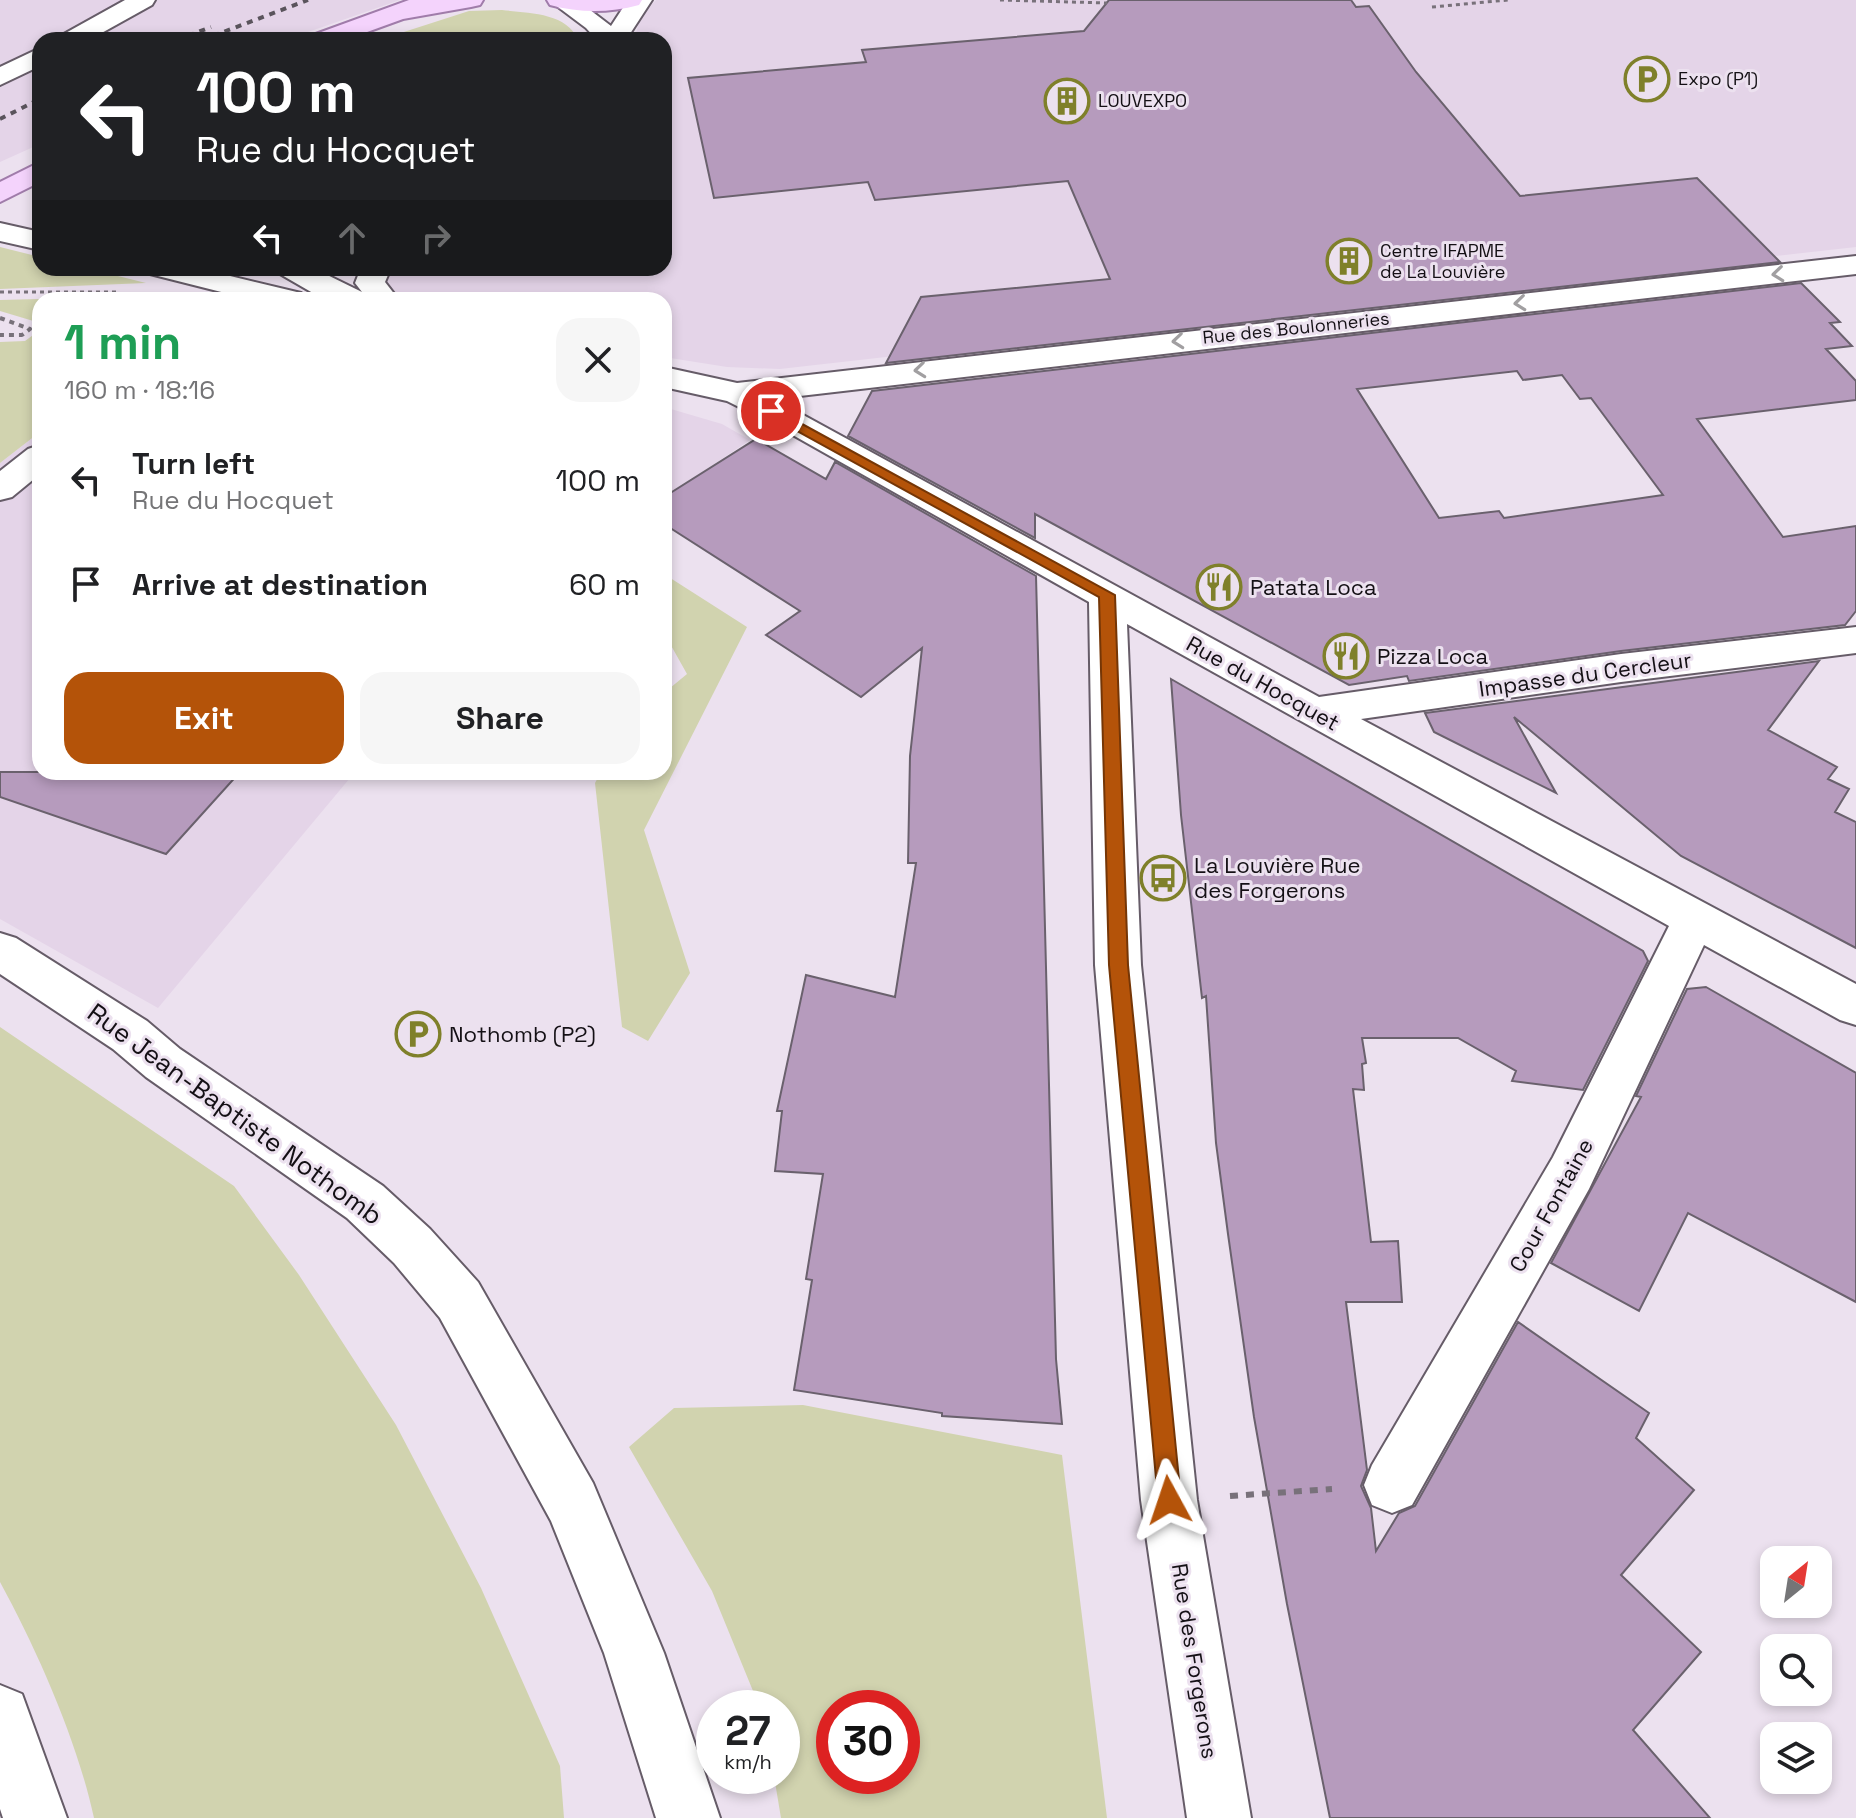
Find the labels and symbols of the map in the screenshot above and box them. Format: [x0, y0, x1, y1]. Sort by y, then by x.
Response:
parking icon: Expo (P1) [1623, 55, 1671, 103]
place label: Expo (P1) [1678, 67, 1758, 90]
building icon: LOUVEXPO [1043, 77, 1091, 125]
place label: LOUVEXPO [1098, 89, 1187, 112]
building icon: Centre IFAPME de La Louvière [1325, 237, 1373, 285]
place label: Centre IFAPME de La Louvière [1380, 239, 1505, 283]
one-way arrow [1772, 265, 1785, 282]
one-way arrow [1513, 294, 1527, 311]
street label: Rue des Boulonneries [1201, 306, 1390, 349]
one-way arrow [1171, 333, 1184, 350]
one-way arrow [913, 362, 926, 379]
pin [737, 377, 805, 445]
restaurant icon: Patata Loca [1195, 563, 1243, 611]
place label: Patata Loca [1250, 573, 1377, 601]
street label: Rue du Hocquet [1182, 629, 1344, 737]
restaurant icon: Pizza Loca [1322, 632, 1370, 680]
place label: Pizza Loca [1377, 642, 1488, 670]
street label: Impasse du Cercleur [1477, 645, 1693, 703]
place label: La Louvière Rue des Forgerons [1194, 851, 1361, 904]
bus stop icon: La Louvière Rue des Forgerons [1139, 854, 1187, 902]
street label: Rue Jean-Baptiste Nothomb [81, 995, 389, 1233]
parking icon: Nothomb (P2) [394, 1010, 442, 1058]
place label: Nothomb (P2) [449, 1020, 596, 1048]
street label: Cour Fontaine [1503, 1133, 1599, 1277]
position arrow [1127, 1458, 1211, 1542]
north arrow [1760, 1546, 1832, 1618]
street label: Rue des Forgerons [1166, 1561, 1224, 1761]
speed limit sign: 30 [816, 1690, 920, 1794]

